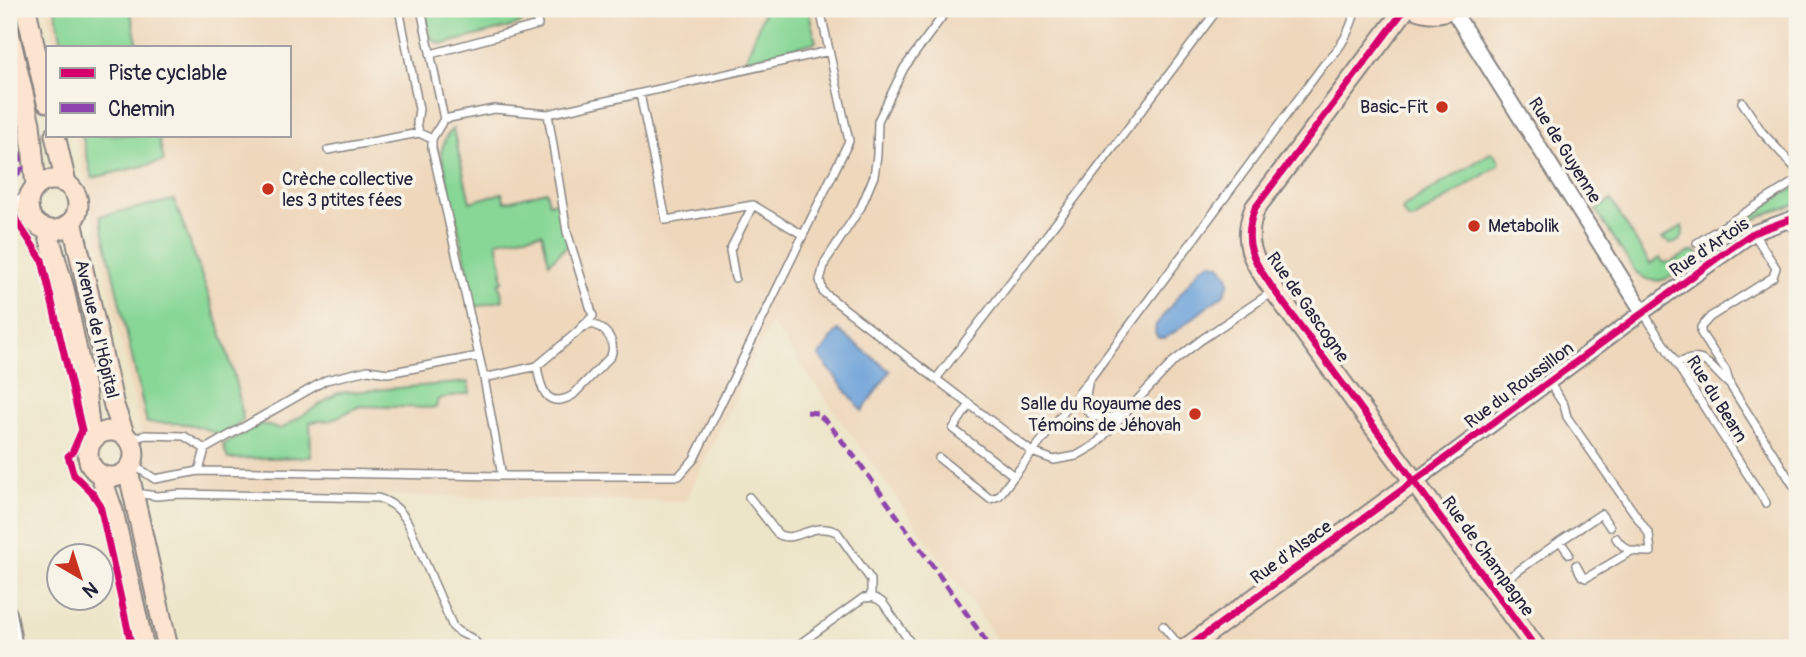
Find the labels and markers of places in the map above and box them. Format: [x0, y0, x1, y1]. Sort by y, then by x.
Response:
place label: Basic-Fit [1360, 96, 1429, 119]
marker: Basic-Fit [1434, 99, 1450, 115]
place label: Crèche collective les 3 ptites fées [282, 168, 413, 212]
marker: Crèche collective les 3 ptites fées [260, 181, 276, 197]
place label: Metabolik [1488, 215, 1559, 238]
marker: Metabolik [1466, 218, 1482, 234]
place label: Salle du Royaume des Témoins de Jéhovah [1020, 393, 1181, 437]
marker: Salle du Royaume des Témoins de Jéhovah [1187, 406, 1203, 422]

